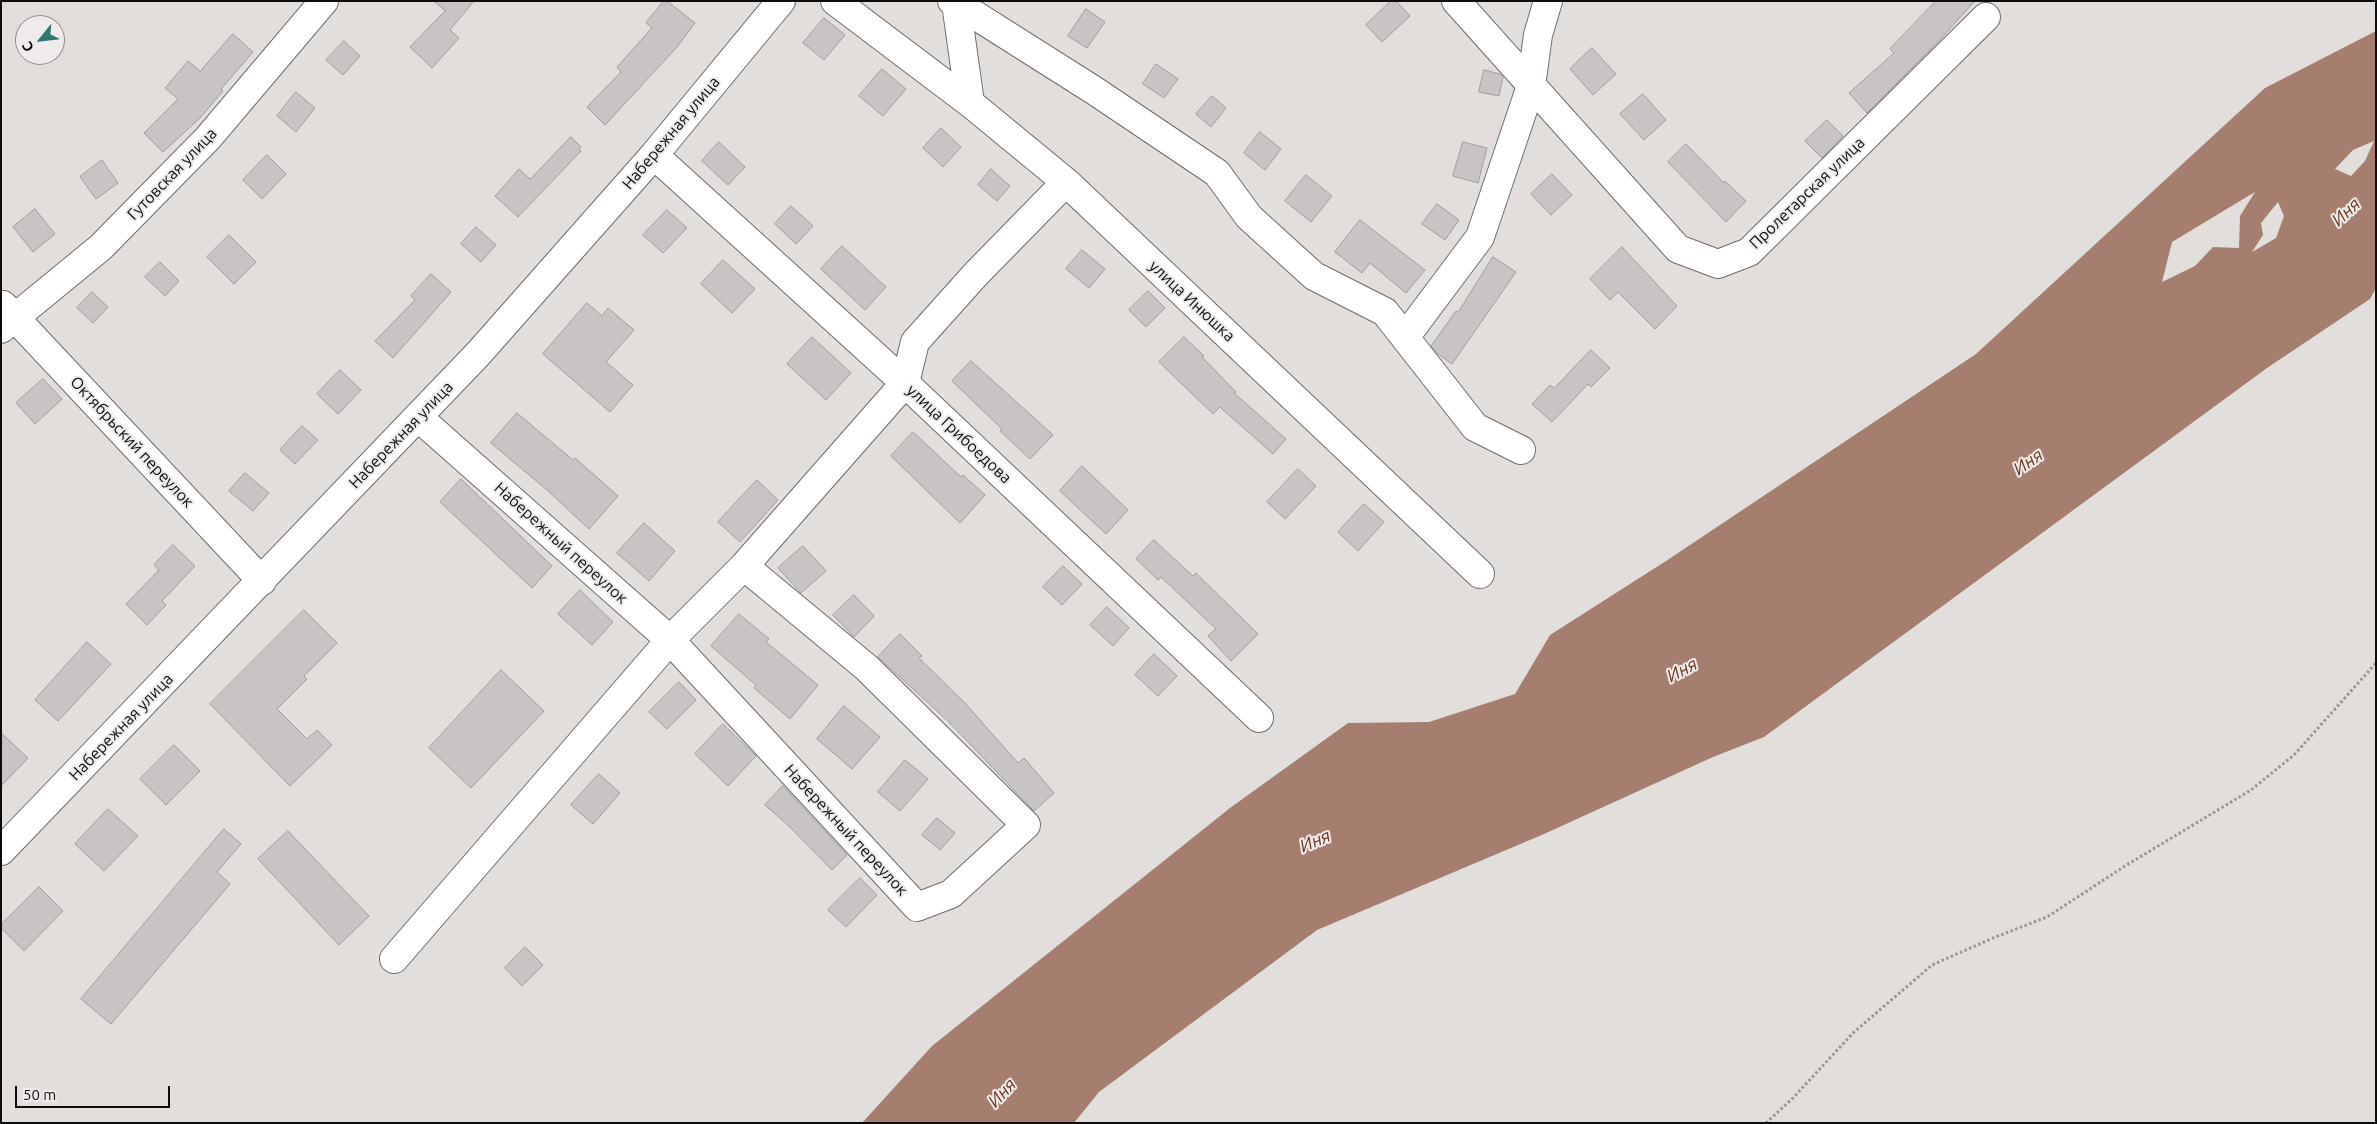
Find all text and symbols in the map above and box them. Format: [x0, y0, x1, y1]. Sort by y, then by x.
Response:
north arrow [15, 15, 65, 65]
text: С [19, 39, 37, 55]
street label: Набережная улица [618, 73, 724, 193]
street label: Гутовская улица [123, 124, 221, 224]
street label: Пролетарская улица [1745, 133, 1869, 253]
water label: Иня [2327, 193, 2365, 231]
street label: улица Инюшка [1145, 256, 1239, 346]
street label: Октябрьский переулок [66, 372, 198, 512]
street label: Набережная улица [345, 378, 457, 492]
street label: улица Грибоедова [903, 380, 1015, 488]
water label: Иня [2009, 444, 2047, 480]
street label: Набережный переулок [490, 478, 632, 608]
water label: Иня [1663, 653, 1701, 687]
street label: Набережная улица [65, 670, 177, 784]
street label: Набережный переулок [780, 760, 912, 900]
water label: Иня [1296, 825, 1334, 857]
water label: Иня [983, 1074, 1021, 1112]
scale bar [18, 1076, 172, 1108]
text: 50 m [23, 1086, 56, 1103]

